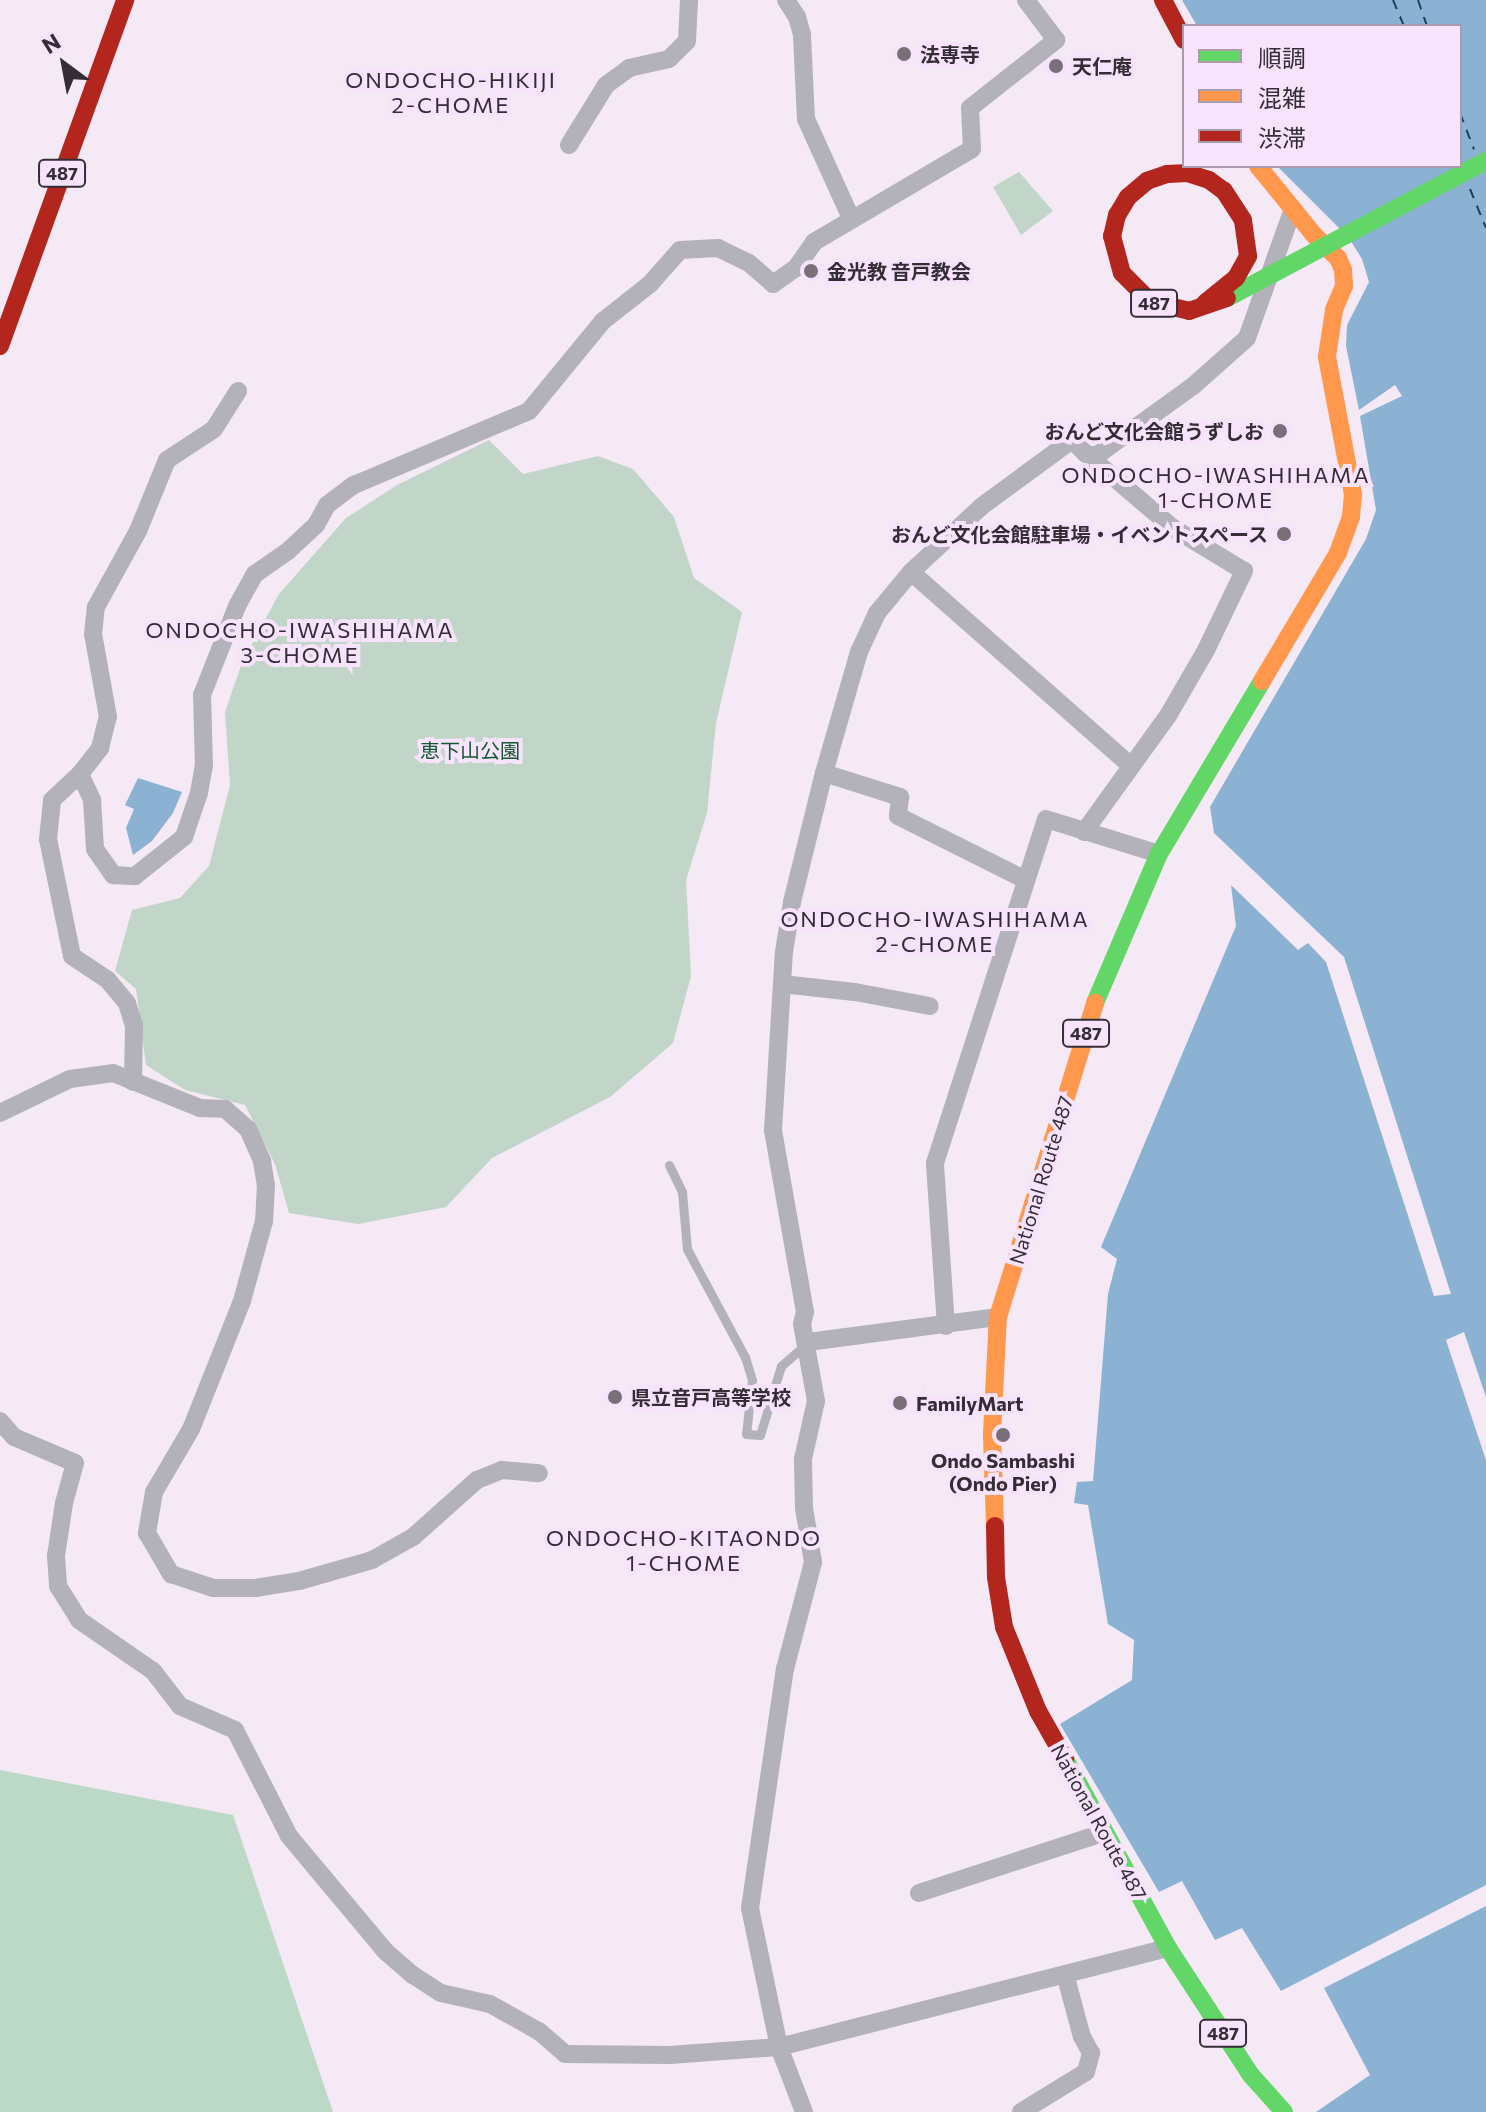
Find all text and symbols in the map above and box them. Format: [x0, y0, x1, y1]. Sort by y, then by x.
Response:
north arrow [24, 24, 104, 104]
legend [1182, 24, 1462, 168]
text: N [37, 27, 65, 59]
place label: 法専寺 [920, 42, 980, 66]
text: 順調 [1258, 43, 1306, 72]
marker: 法専寺 [895, 45, 913, 63]
place label: 天仁庵 [1072, 54, 1132, 78]
marker: 天仁庵 [1047, 57, 1065, 75]
district label: ONDOCHO-HIKIJI 2-CHOME [345, 66, 557, 118]
text: 混雑 [1258, 83, 1306, 112]
text: 渋滞 [1258, 123, 1306, 152]
road number: 487 [38, 159, 86, 187]
place label: 金光教 音戸教会 [827, 259, 971, 283]
marker: 金光教 音戸教会 [802, 262, 820, 280]
road number: 487 [1130, 289, 1178, 317]
place label: おんど文化会館うずしお [1044, 419, 1264, 443]
marker: おんど文化会館うずしお [1271, 422, 1289, 440]
district label: ONDOCHO-IWASHIHAMA 1-CHOME [1061, 461, 1371, 512]
place label: おんど文化会館駐車場・イベントスペース [888, 522, 1268, 546]
marker: おんど文化会館駐車場・イベントスペース [1275, 525, 1293, 543]
district label: ONDOCHO-IWASHIHAMA 3-CHOME [145, 616, 455, 668]
park label: 恵下山公園 [420, 738, 520, 762]
district label: ONDOCHO-IWASHIHAMA 2-CHOME [780, 905, 1090, 956]
road number: 487 [1062, 1019, 1110, 1047]
street label: National Route 487 [1004, 1093, 1078, 1267]
place label: 県立音戸高等学校 [631, 1385, 791, 1409]
marker: 県立音戸高等学校 [606, 1388, 624, 1406]
place label: FamilyMart [916, 1391, 1023, 1415]
marker: FamilyMart [891, 1394, 909, 1412]
marker: Ondo Sambashi (Ondo Pier) [994, 1426, 1012, 1444]
place label: Ondo Sambashi (Ondo Pier) [931, 1448, 1075, 1495]
district label: ONDOCHO-KITAONDO 1-CHOME [546, 1524, 822, 1576]
street label: National Route 487 [1046, 1740, 1152, 1904]
road number: 487 [1199, 2019, 1247, 2047]

